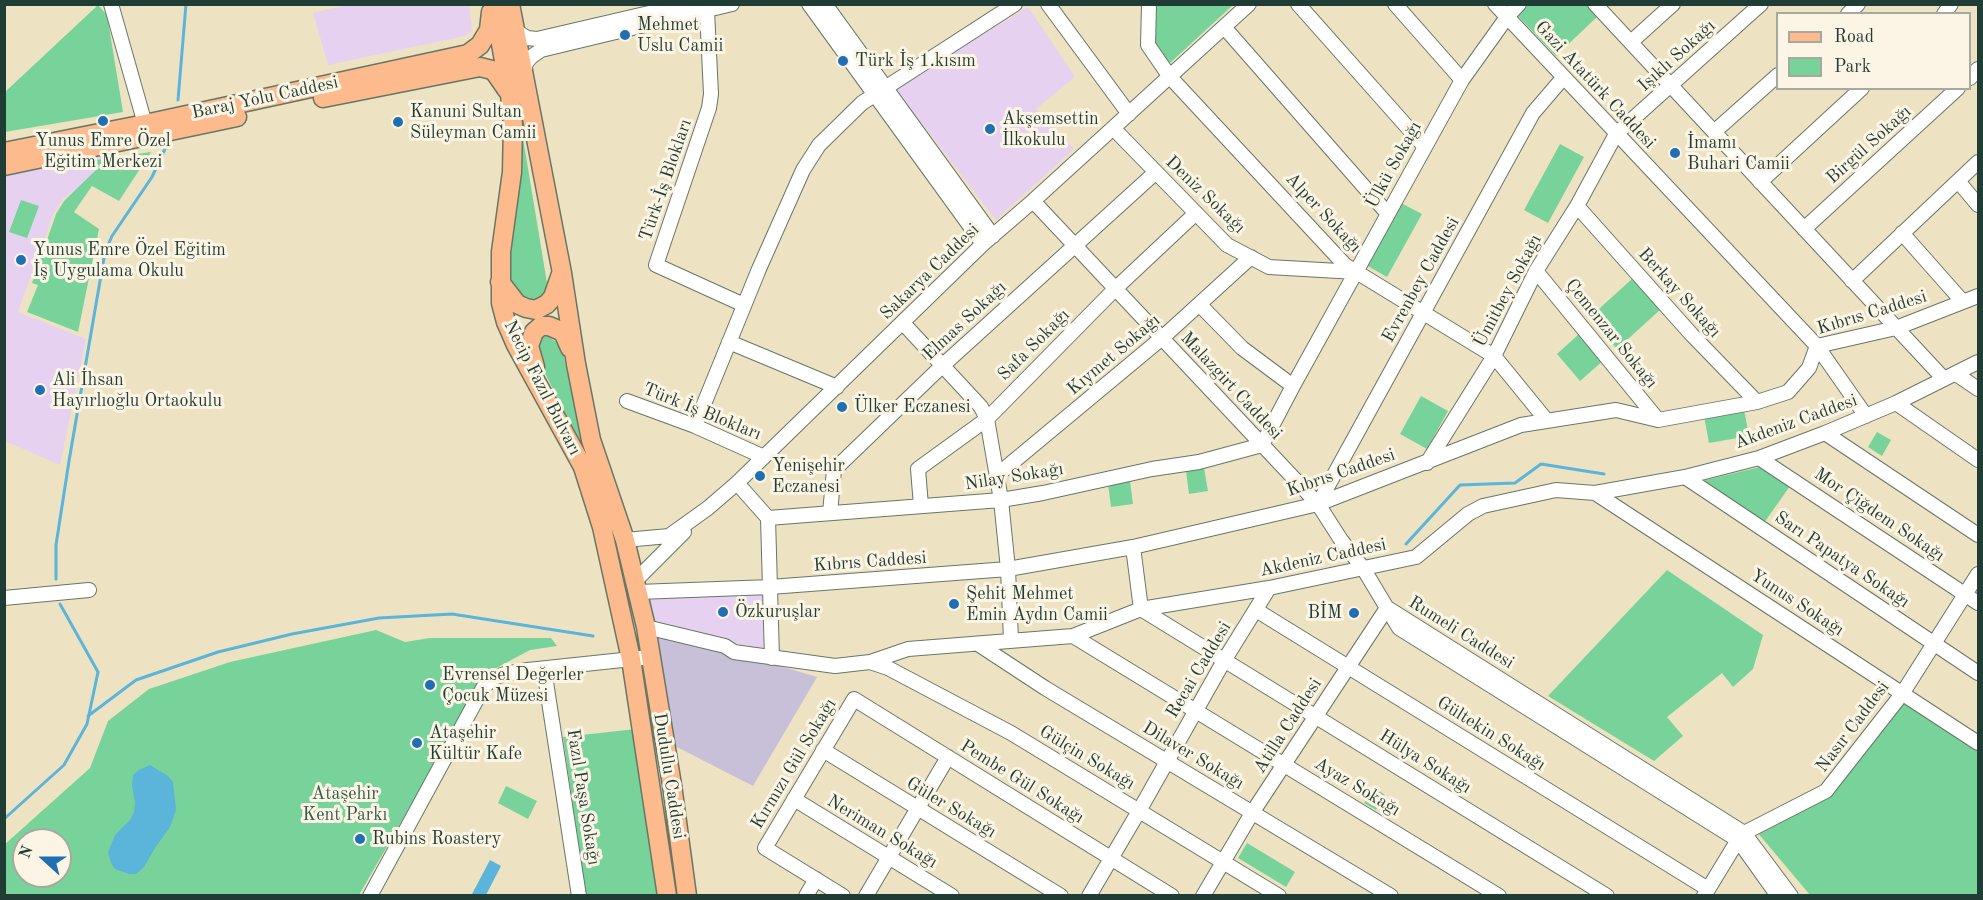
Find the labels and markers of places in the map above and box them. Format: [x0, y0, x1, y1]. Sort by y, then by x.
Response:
place label: Mehmet Uslu Camii [637, 14, 723, 57]
marker: Mehmet Uslu Camii [618, 28, 632, 42]
place label: Türk İş 1.kısım [855, 50, 976, 72]
marker: Türk İş 1.kısım [836, 54, 850, 68]
place label: Kanuni Sultan Süleyman Camii [410, 101, 536, 144]
place label: Akşemsettin İlkokulu [1002, 108, 1099, 150]
marker: Yunus Emre Özel Eğitim Merkezi [96, 114, 110, 128]
marker: Kanuni Sultan Süleyman Camii [391, 115, 405, 129]
marker: Akşemsettin İlkokulu [983, 122, 997, 136]
place label: Yunus Emre Özel Eğitim Merkezi [35, 130, 171, 172]
place label: İmamı Buhari Camii [1687, 132, 1790, 174]
marker: İmamı Buhari Camii [1668, 146, 1682, 160]
place label: Yunus Emre Özel Eğitim İş Uygulama Okulu [33, 239, 226, 282]
marker: Yunus Emre Özel Eğitim İş Uygulama Okulu [14, 253, 28, 267]
place label: Ali İhsan Hayırlıoğlu Ortaokulu [52, 369, 222, 412]
marker: Ali İhsan Hayırlıoğlu Ortaokulu [33, 383, 47, 397]
place label: Ülker Eczanesi [854, 396, 971, 418]
marker: Ülker Eczanesi [835, 400, 849, 414]
place label: Yenişehir Eczanesi [772, 455, 845, 498]
marker: Yenişehir Eczanesi [753, 469, 767, 483]
place label: Şehit Mehmet Emin Aydın Camii [966, 583, 1108, 626]
marker: Şehit Mehmet Emin Aydın Camii [947, 597, 961, 611]
place label: Özkuruşlar [735, 601, 820, 623]
place label: BİM [1307, 602, 1342, 624]
marker: Özkuruşlar [716, 605, 730, 619]
marker: BİM [1347, 606, 1361, 620]
place label: Evrensel Değerler Çocuk Müzesi [442, 664, 584, 706]
marker: Evrensel Değerler Çocuk Müzesi [423, 678, 437, 692]
place label: Ataşehir Kültür Kafe [429, 722, 522, 764]
marker: Ataşehir Kültür Kafe [410, 736, 424, 750]
place label: Rubins Roastery [372, 828, 501, 850]
marker: Rubins Roastery [353, 832, 367, 846]

